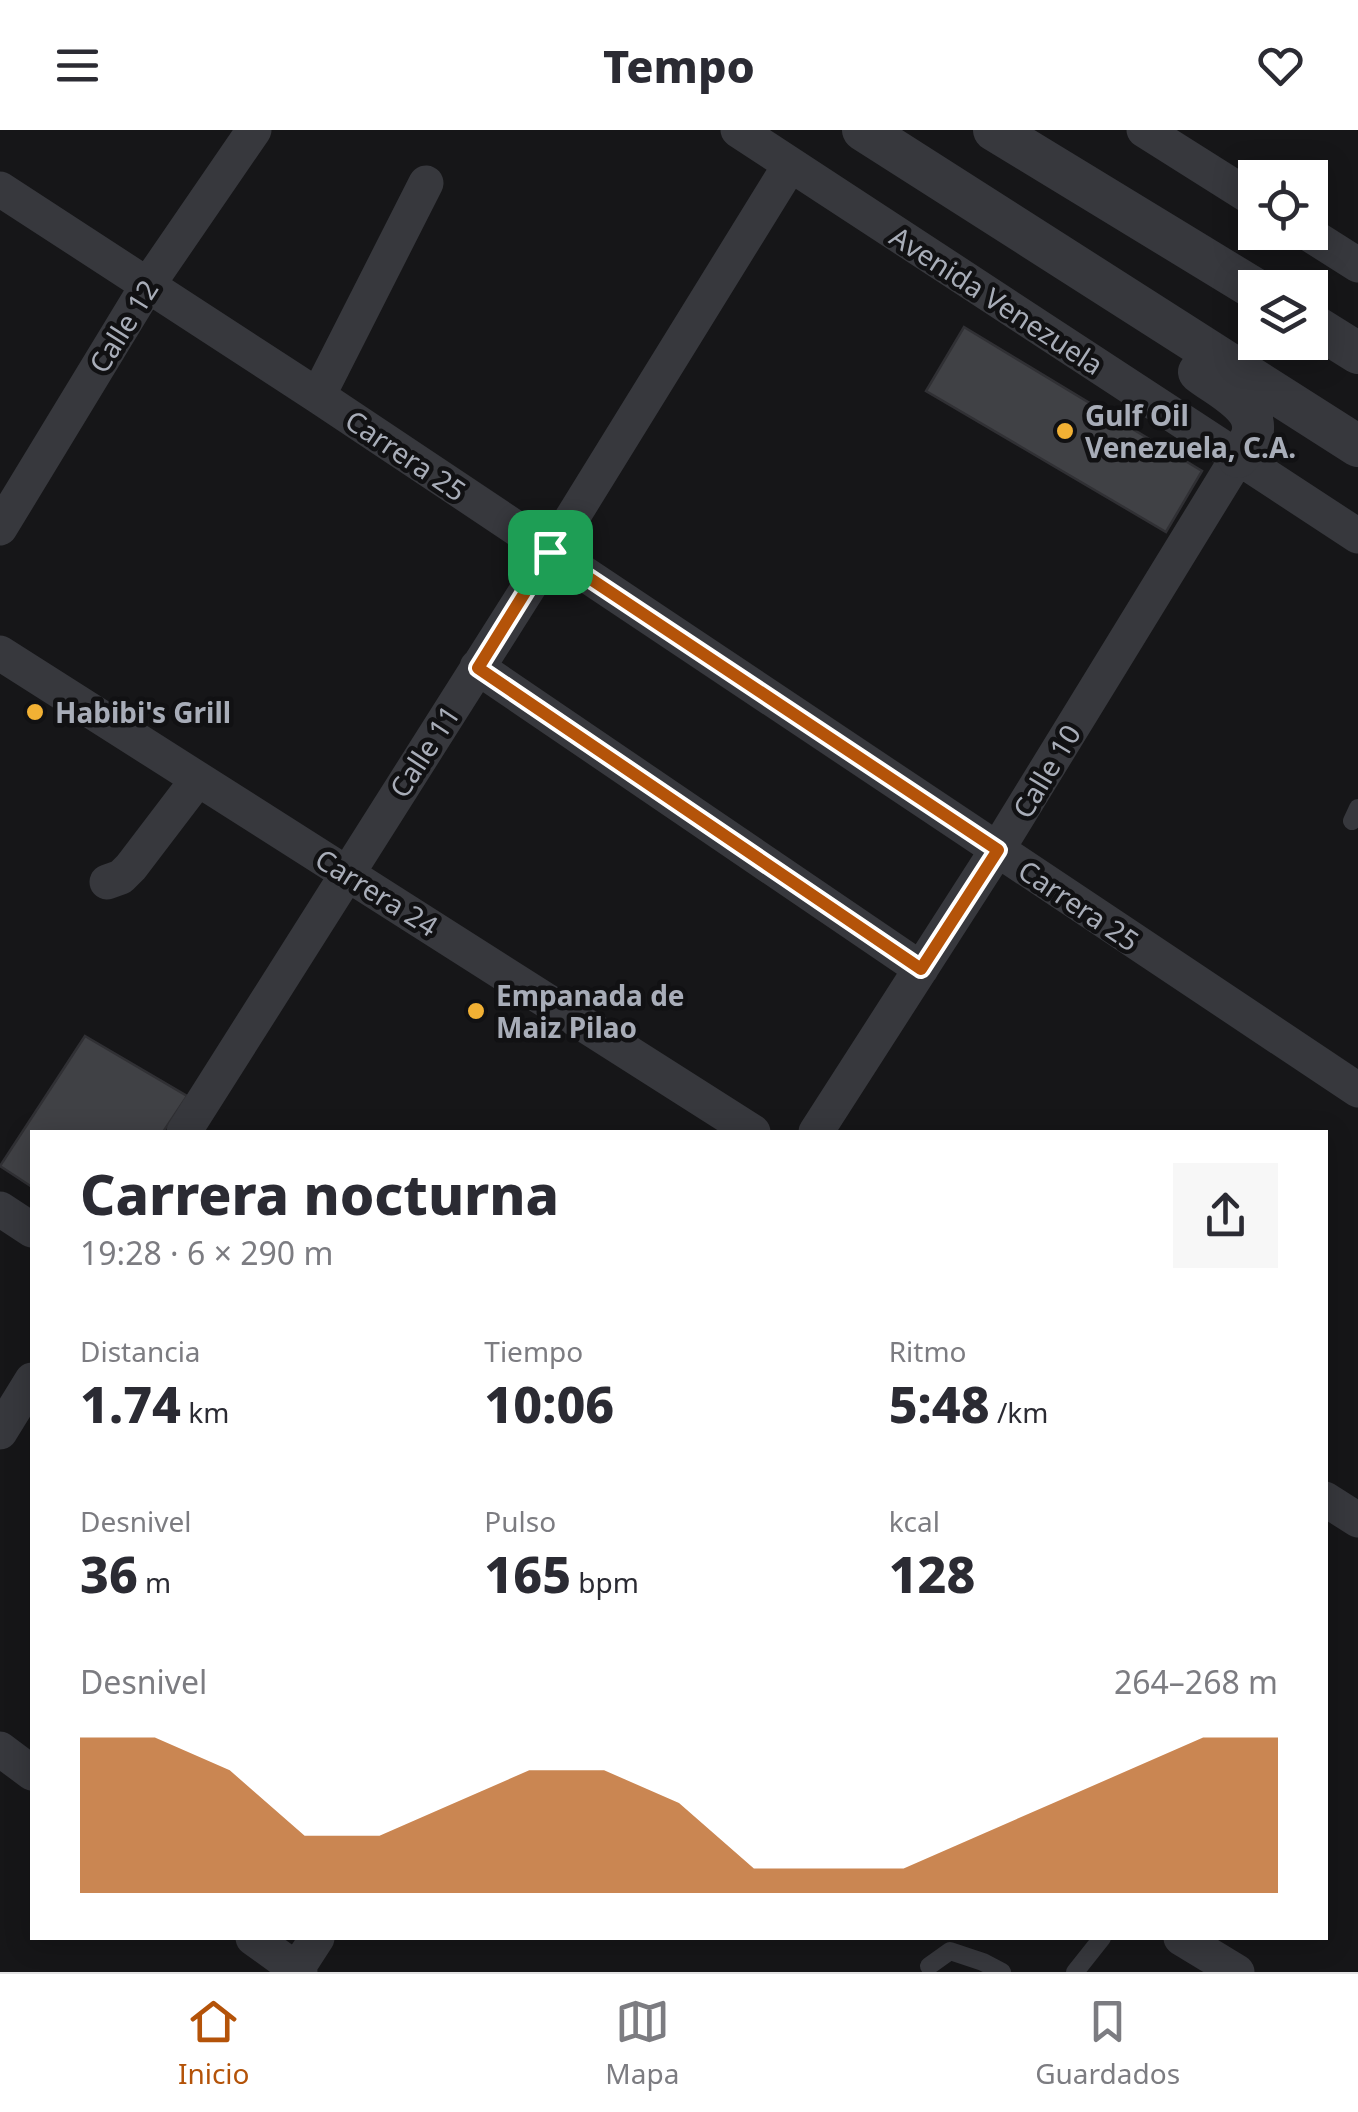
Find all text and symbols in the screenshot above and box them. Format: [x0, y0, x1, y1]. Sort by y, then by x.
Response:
text: Tempo [603, 35, 755, 96]
icon: menu [50, 38, 105, 93]
icon: heart [1253, 38, 1308, 93]
map controls [1238, 160, 1328, 360]
button: locate [1238, 160, 1328, 250]
street label: Avenida Venezuela [883, 217, 1111, 383]
button: layers [1238, 270, 1328, 360]
street label: Calle 12 [80, 272, 166, 380]
place label: Gulf Oil Venezuela, C.A. [1085, 396, 1296, 466]
street label: Carrera 25 [338, 401, 474, 509]
marker: Gulf Oil Venezuela, C.A. [1054, 420, 1076, 442]
pin [508, 510, 593, 595]
icon: arrive [523, 525, 578, 580]
place label: Habibi's Grill [55, 693, 231, 731]
street label: Calle 11 [380, 697, 468, 805]
marker: Habibi's Grill [24, 701, 46, 723]
street label: Calle 10 [1003, 717, 1089, 825]
street label: Carrera 24 [309, 839, 445, 945]
street label: Carrera 25 [1011, 851, 1147, 959]
place label: Empanada de Maiz Pilao [496, 976, 685, 1046]
marker: Empanada de Maiz Pilao [465, 1000, 487, 1022]
text: Carrera nocturna [80, 1156, 559, 1231]
button: share [1173, 1163, 1278, 1268]
text: 19:28 · 6 × 290 m [80, 1231, 333, 1274]
text: Distancia [80, 1332, 201, 1370]
text: Tiempo [484, 1332, 583, 1370]
text: Ritmo [889, 1332, 967, 1370]
text: 1.74 [80, 1370, 181, 1438]
text: 10:06 [484, 1370, 614, 1438]
text: 5:48 [889, 1370, 990, 1438]
text: km [181, 1393, 229, 1431]
text: /km [990, 1393, 1048, 1431]
text: Desnivel [80, 1502, 191, 1540]
text: Pulso [484, 1502, 556, 1540]
text: kcal [889, 1502, 940, 1540]
text: 36 [80, 1540, 138, 1608]
text: 165 [484, 1540, 571, 1608]
text: 128 [889, 1540, 975, 1608]
text: m [138, 1563, 171, 1601]
text: bpm [571, 1563, 639, 1601]
text: Desnivel [80, 1660, 207, 1703]
text: 264–268 m [1114, 1660, 1278, 1703]
tab: Inicio [178, 1994, 250, 2092]
tab: Mapa [605, 1994, 679, 2092]
tab: Guardados [1035, 1994, 1180, 2092]

